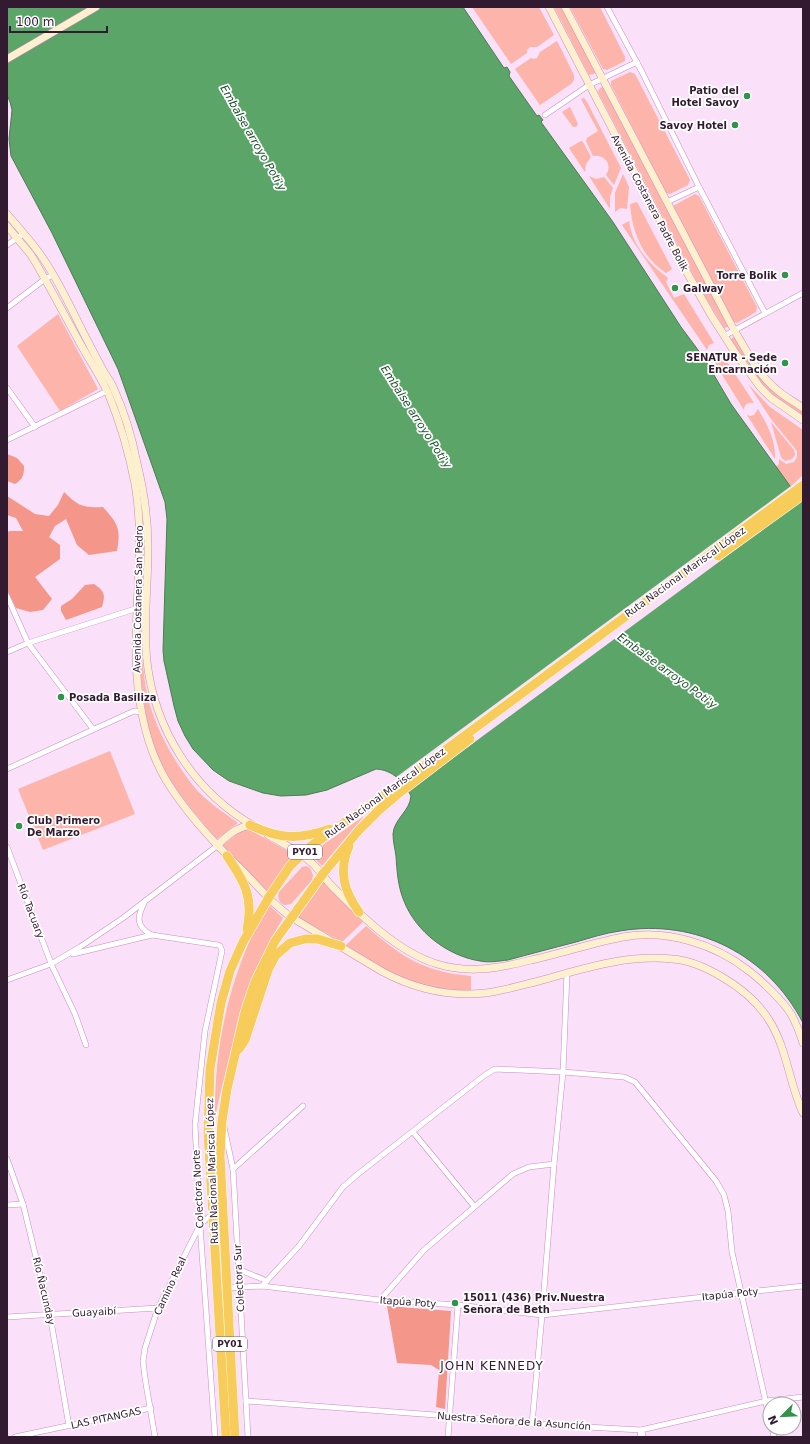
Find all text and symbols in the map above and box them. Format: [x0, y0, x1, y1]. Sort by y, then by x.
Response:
scale bar [10, 8, 107, 34]
text: 100 m [16, 15, 54, 29]
water label: Embalse arroyo Poti'y [217, 83, 289, 194]
place label: Patio del Hotel Savoy [671, 85, 739, 108]
marker: Patio del Hotel Savoy [742, 91, 752, 101]
place label: Savoy Hotel [659, 120, 727, 131]
marker: Savoy Hotel [730, 120, 740, 130]
street label: Avenida Costanera Padre Bolik [609, 133, 691, 273]
place label: Torre Bolik [717, 270, 777, 281]
marker: Torre Bolik [780, 270, 790, 280]
marker: Galway [670, 283, 680, 293]
place label: Galway [683, 283, 724, 294]
place label: SENATUR - Sede Encarnación [686, 352, 777, 375]
marker: SENATUR - Sede Encarnación [780, 358, 790, 368]
water label: Embalse arroyo Poti'y [378, 363, 454, 471]
street label: Avenida Costanera San Pedro [131, 525, 145, 673]
street label: Ruta Nacional Mariscal López [623, 525, 747, 619]
water label: Embalse arroyo Poti'y [615, 630, 720, 712]
marker: Posada Basiliza [56, 692, 66, 702]
place label: Posada Basiliza [69, 692, 156, 703]
street label: Ruta Nacional Mariscal López [323, 746, 447, 840]
place label: Club Primero De Marzo [27, 815, 100, 838]
marker: Club Primero De Marzo [14, 821, 24, 831]
road number: PY01 [288, 845, 322, 859]
street label: Río Tacuary [16, 882, 46, 940]
street label: Ruta Nacional Mariscal López [204, 1098, 220, 1244]
street label: Colectora Norte [190, 1149, 206, 1229]
street label: Colectora Sur [232, 1243, 246, 1312]
street label: Camino Real [152, 1255, 188, 1317]
street label: Río Ñacunday [31, 1256, 58, 1326]
street label: Itapúa Poty [701, 1286, 759, 1302]
place label: 15011 (436) Priv.Nuestra Señora de Beth [463, 1292, 605, 1315]
street label: Itapúa Poty [379, 1295, 437, 1309]
marker: 15011 (436) Priv.Nuestra Señora de Beth [450, 1298, 460, 1308]
street label: Guayaibí [72, 1305, 118, 1319]
road number: PY01 [213, 1337, 247, 1351]
district label: JOHN KENNEDY [439, 1359, 544, 1373]
north arrow [762, 1396, 802, 1436]
street label: LAS PITANGAS [70, 1405, 142, 1431]
street label: Nuestra Señora de la Asunción [437, 1410, 591, 1432]
text: N [766, 1413, 781, 1427]

